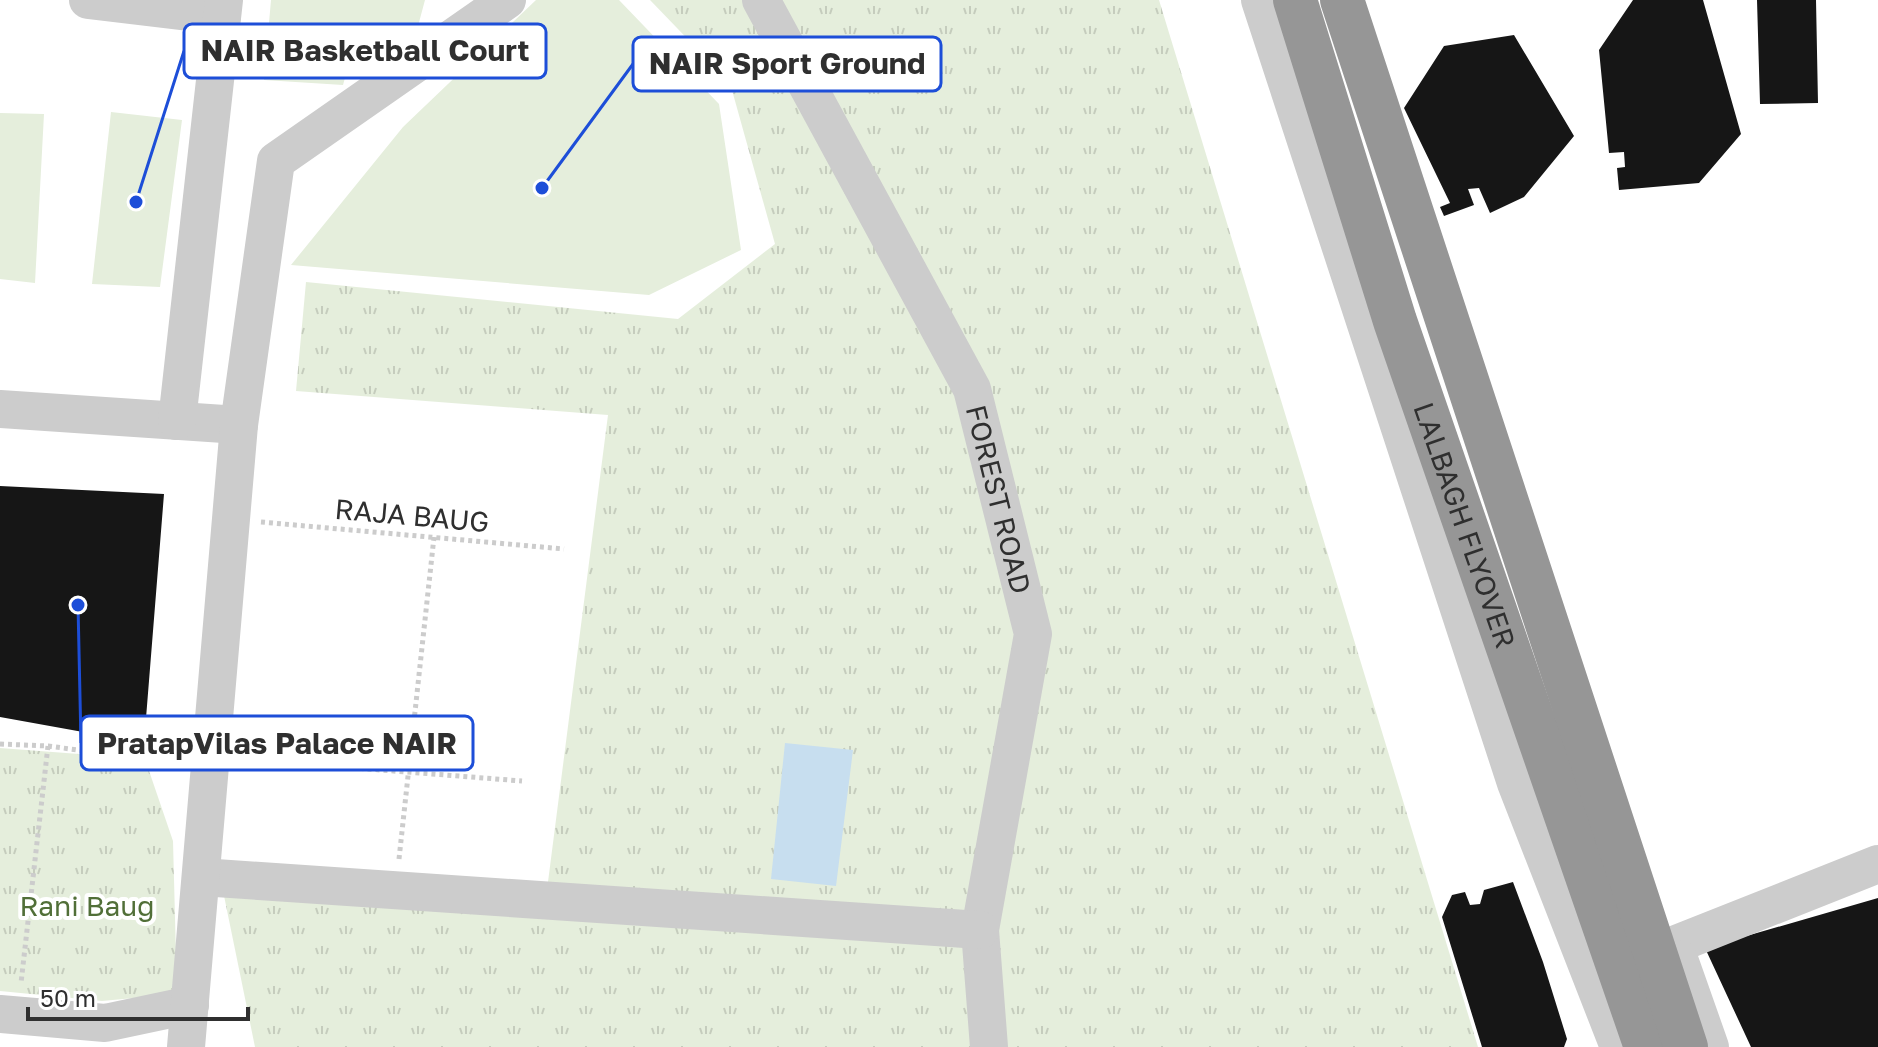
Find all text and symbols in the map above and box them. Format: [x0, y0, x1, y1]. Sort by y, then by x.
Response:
callout: NAIR Basketball Court [184, 24, 546, 78]
text: NAIR Basketball Court [200, 32, 530, 68]
callout: NAIR Sport Ground [633, 37, 941, 91]
text: NAIR Sport Ground [649, 45, 925, 81]
street label: LALBAGH FLYOVER [1408, 398, 1523, 652]
street label: FOREST ROAD [960, 401, 1039, 597]
street label: RAJA BAUG [333, 492, 491, 538]
callout: PratapVilas Palace NAIR [81, 716, 473, 770]
text: PratapVilas Palace NAIR [97, 725, 457, 761]
park label: Rani Baug [19, 889, 155, 922]
scale bar [28, 971, 248, 1021]
text: 50 m [40, 983, 96, 1012]

